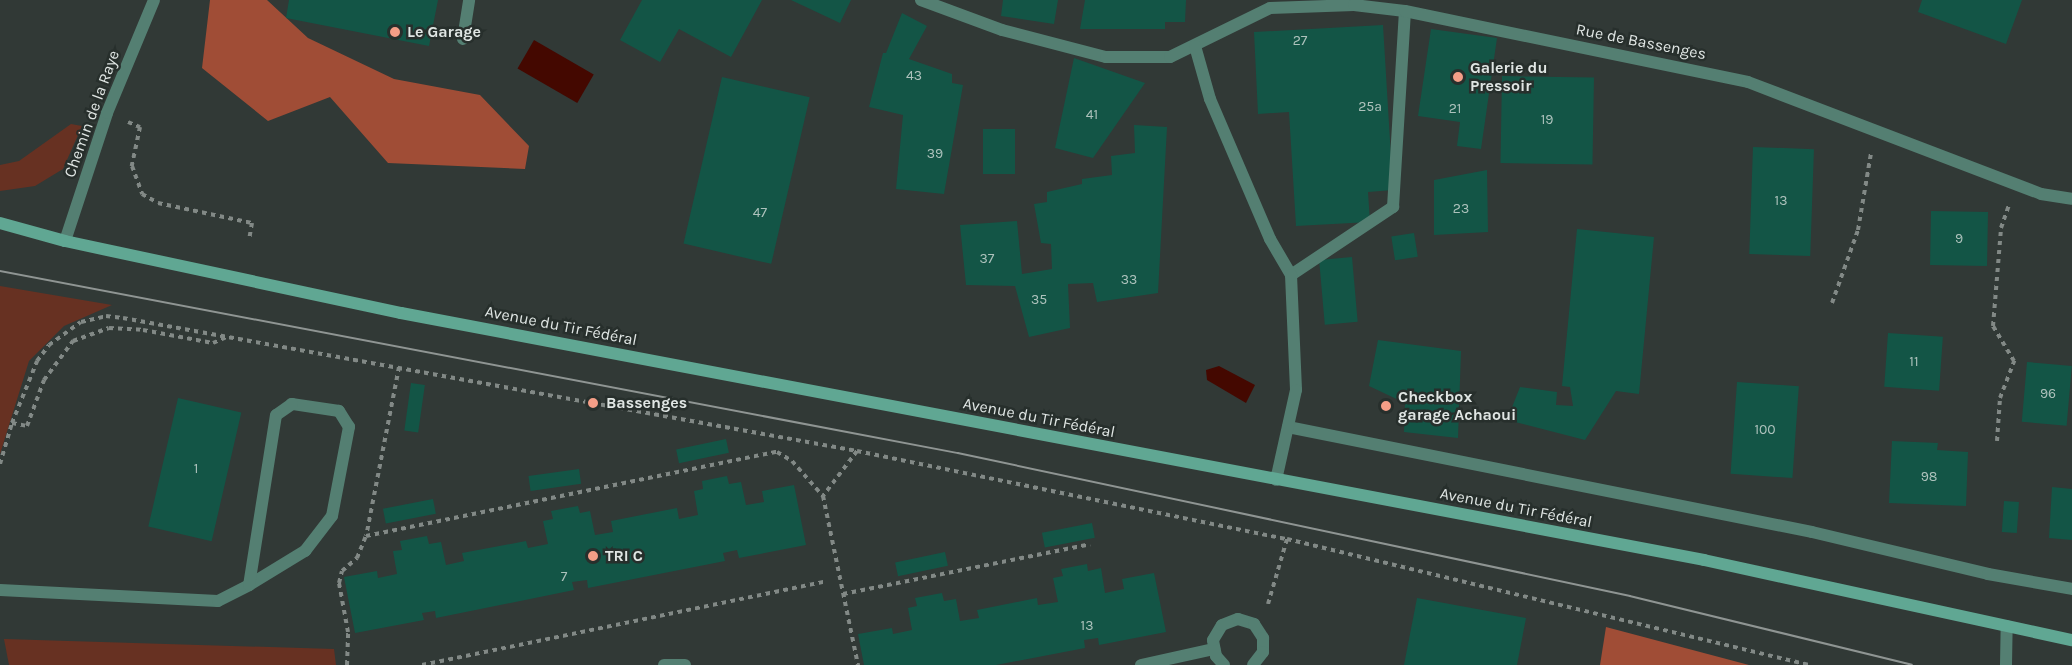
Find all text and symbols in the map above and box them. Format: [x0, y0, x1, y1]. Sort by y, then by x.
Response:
street label: Rue de Bassenges [1574, 20, 1708, 64]
place label: Le Garage [407, 22, 481, 42]
marker: Le Garage [388, 25, 402, 39]
house number: 27 [1293, 33, 1307, 49]
street label: Chemin de la Raye [60, 48, 124, 180]
place label: Galerie du Pressoir [1470, 58, 1547, 96]
house number: 43 [906, 68, 922, 84]
marker: Galerie du Pressoir [1451, 70, 1465, 84]
house number: 25a [1358, 99, 1382, 115]
house number: 21 [1449, 101, 1461, 117]
house number: 41 [1086, 107, 1098, 123]
house number: 19 [1541, 112, 1553, 128]
house number: 39 [927, 146, 943, 162]
house number: 13 [1775, 193, 1787, 209]
house number: 23 [1453, 201, 1469, 217]
house number: 47 [753, 205, 767, 221]
house number: 9 [1955, 231, 1963, 247]
house number: 37 [980, 251, 994, 267]
house number: 33 [1121, 272, 1137, 288]
house number: 35 [1031, 292, 1047, 308]
street label: Avenue du Tir Fédéral [483, 302, 639, 350]
house number: 11 [1909, 354, 1919, 370]
house number: 96 [2040, 386, 2056, 402]
place label: Checkbox garage Achaoui [1398, 387, 1516, 425]
place label: Bassenges [606, 393, 687, 413]
marker: Bassenges [584, 394, 602, 412]
street label: Avenue du Tir Fédéral [961, 394, 1117, 442]
marker: Checkbox garage Achaoui [1379, 399, 1393, 413]
house number: 100 [1754, 422, 1776, 438]
house number: 1 [194, 461, 198, 477]
house number: 98 [1921, 469, 1937, 485]
street label: Avenue du Tir Fédéral [1438, 484, 1594, 532]
place label: TRI C [605, 546, 643, 566]
marker: TRI C [586, 549, 600, 563]
house number: 7 [561, 569, 567, 585]
house number: 13 [1081, 618, 1093, 634]

